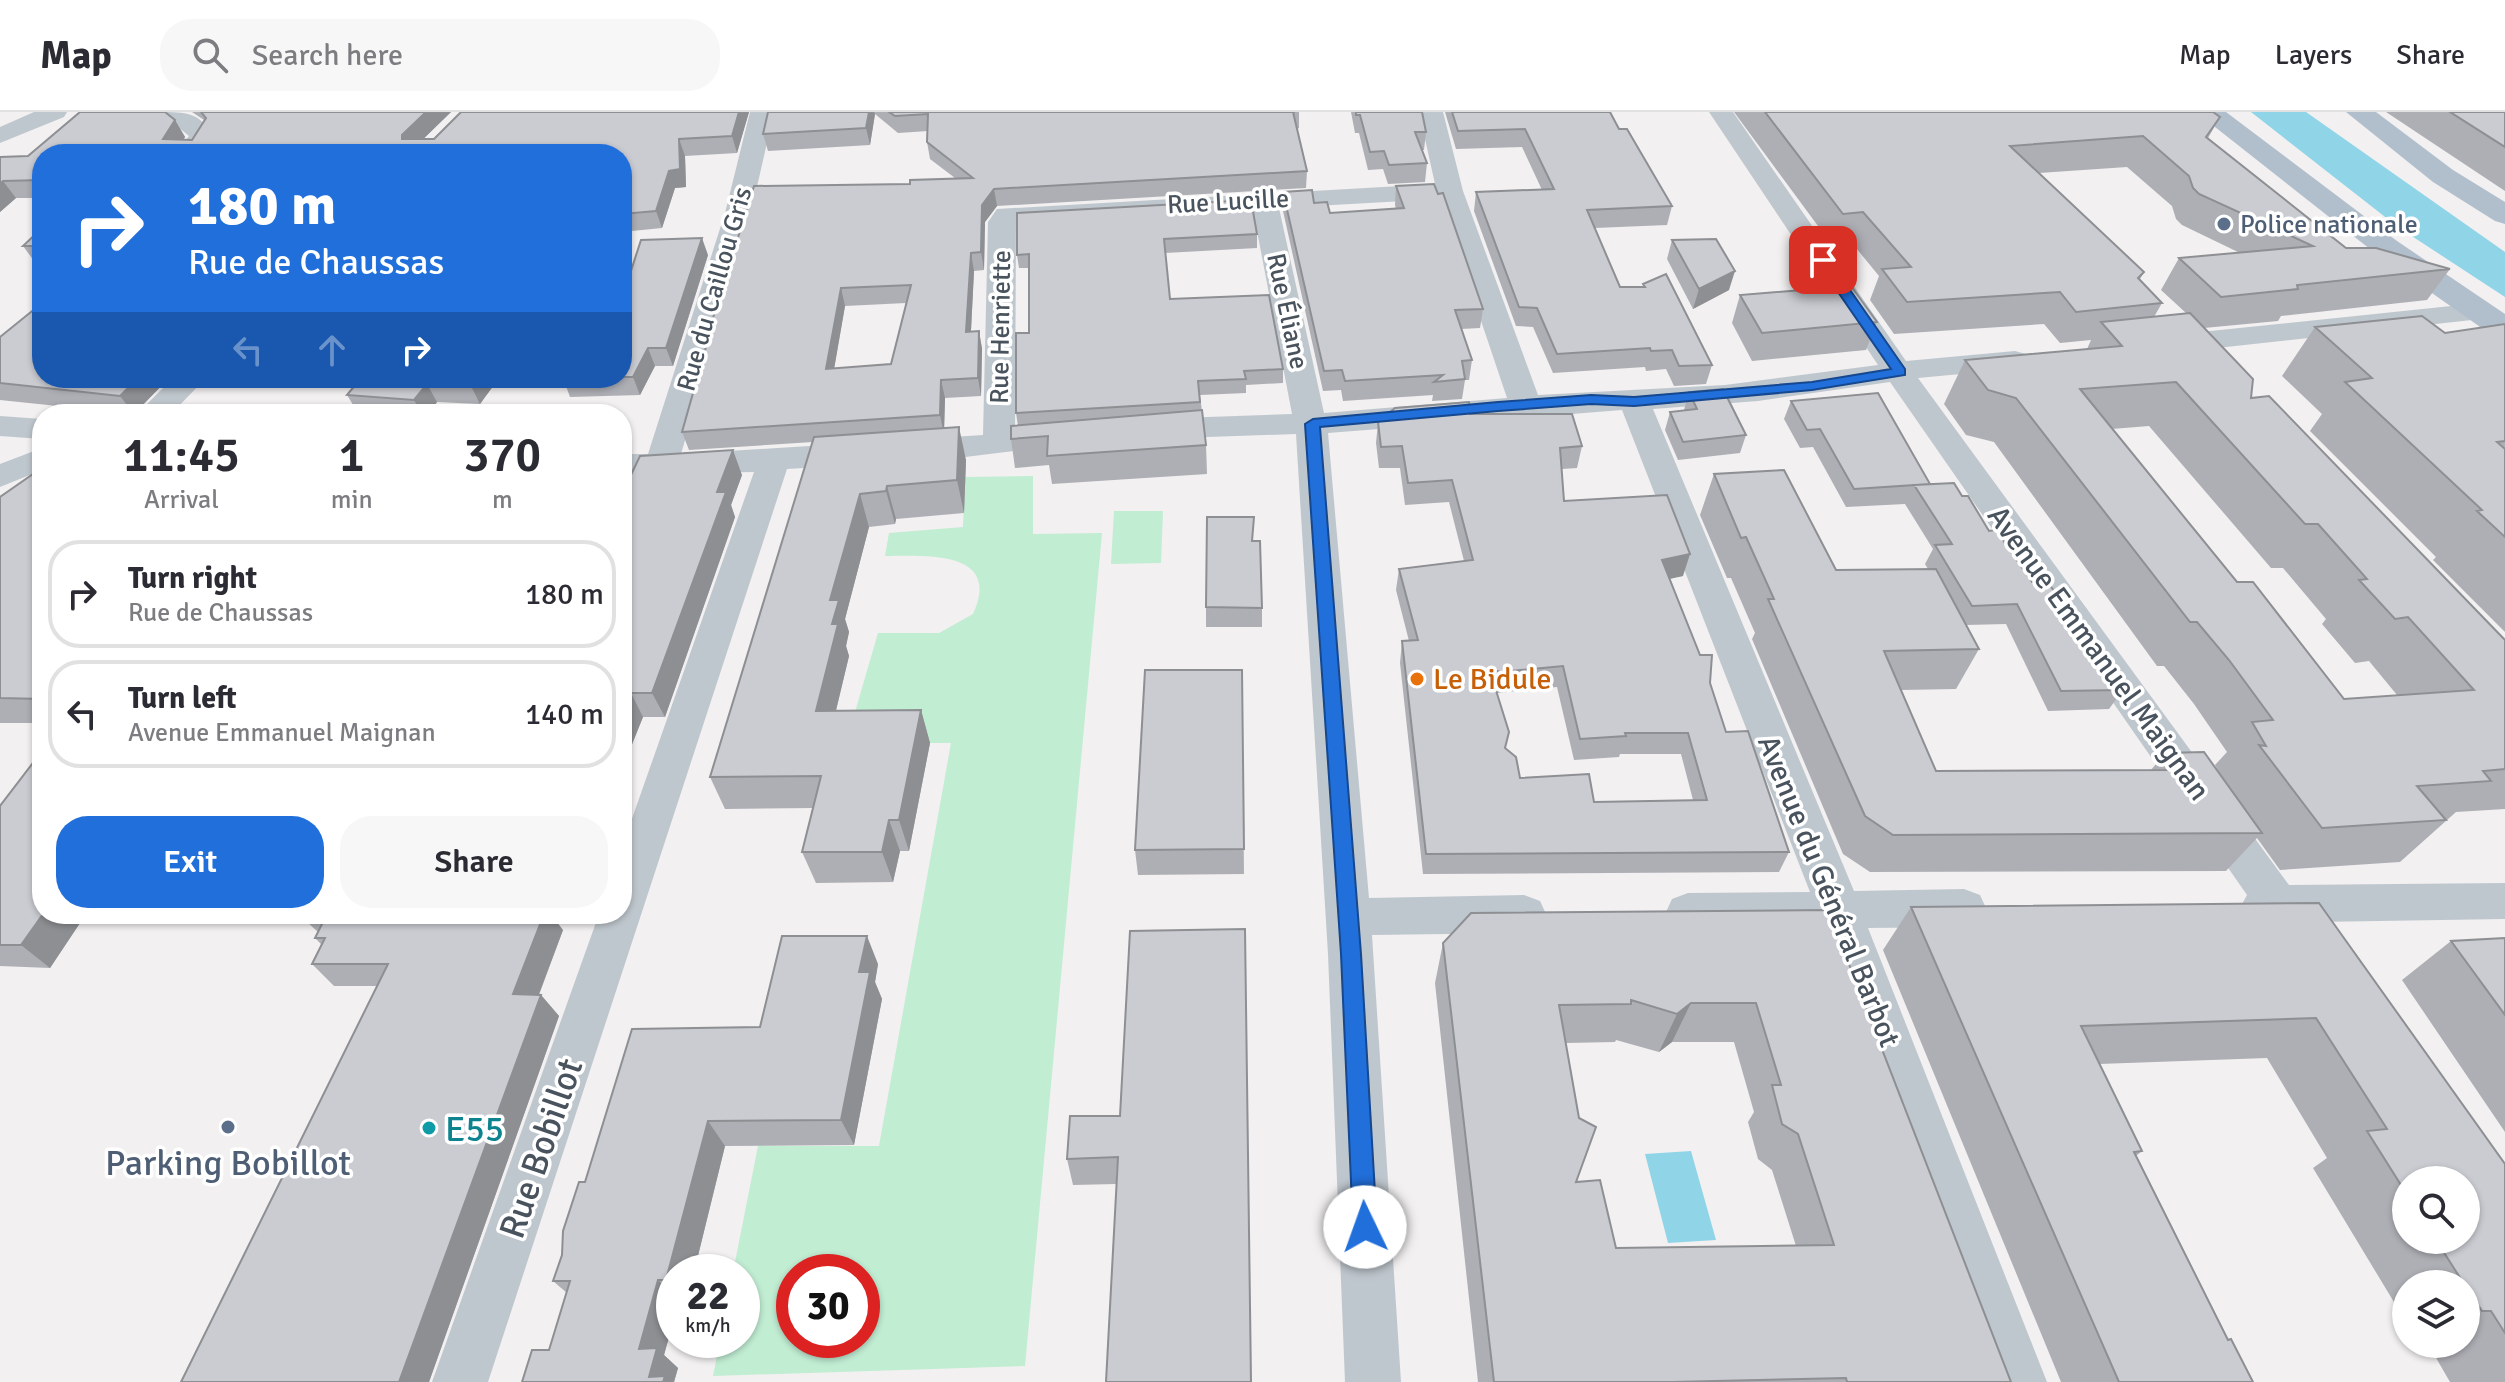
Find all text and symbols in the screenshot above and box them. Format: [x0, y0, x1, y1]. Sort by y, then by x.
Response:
search box [160, 19, 720, 91]
text: Map [40, 32, 112, 79]
icon: search [188, 33, 232, 77]
text: Search here [252, 37, 403, 74]
text: Map [2179, 38, 2231, 72]
text: Layers [2275, 38, 2352, 72]
text: Share [2396, 38, 2465, 72]
text: 180 m [188, 171, 336, 240]
icon: right [56, 176, 160, 280]
street label: Rue Lucille [1166, 183, 1290, 221]
street label: Rue du Caillou Gris [671, 184, 759, 395]
place label: Police nationale [2240, 209, 2418, 241]
marker: Police nationale [2215, 215, 2233, 233]
pin [1789, 226, 1857, 294]
icon: arrive [1801, 238, 1845, 282]
text: Rue de Chaussas [188, 240, 444, 285]
street label: Rue Henriette [984, 250, 1018, 404]
street label: Rue Éliane [1259, 250, 1315, 372]
icon: left [226, 328, 270, 372]
icon: ahead [310, 328, 354, 372]
icon: right [394, 328, 438, 372]
text: 11:45 [123, 426, 240, 485]
text: 1 [339, 426, 365, 485]
text: 370 [463, 426, 541, 485]
text: Arrival [144, 484, 219, 516]
text: min [331, 484, 373, 516]
text: m [492, 484, 513, 516]
street label: Avenue Emmanuel Maignan [1979, 499, 2218, 808]
text: Turn right [128, 560, 257, 597]
icon: right [60, 572, 104, 616]
text: 180 m [525, 576, 604, 613]
text: Rue de Chaussas [128, 597, 313, 629]
place label: Le Bidule [1433, 661, 1552, 698]
marker: Le Bidule [1408, 670, 1426, 688]
text: Turn left [128, 680, 237, 717]
icon: left [60, 692, 104, 736]
text: 140 m [525, 696, 604, 733]
text: Avenue Emmanuel Maignan [128, 717, 436, 749]
street label: Avenue du Général Barbot [1749, 730, 1908, 1052]
button: Exit [56, 816, 324, 908]
button: Share [340, 816, 608, 908]
street label: Rue Bobillot [490, 1053, 593, 1244]
place label: E55 [445, 1107, 504, 1152]
marker: Parking Bobillot [219, 1118, 237, 1136]
marker: E55 [420, 1119, 438, 1137]
place label: Parking Bobillot [105, 1141, 351, 1186]
map controls [2392, 1166, 2480, 1358]
button: search [2392, 1166, 2480, 1254]
position arrow [1323, 1185, 1407, 1269]
speed limit sign: 30 [776, 1254, 880, 1358]
button: layers [2392, 1270, 2480, 1358]
text: 22 [686, 1271, 730, 1321]
text: km/h [685, 1313, 731, 1338]

